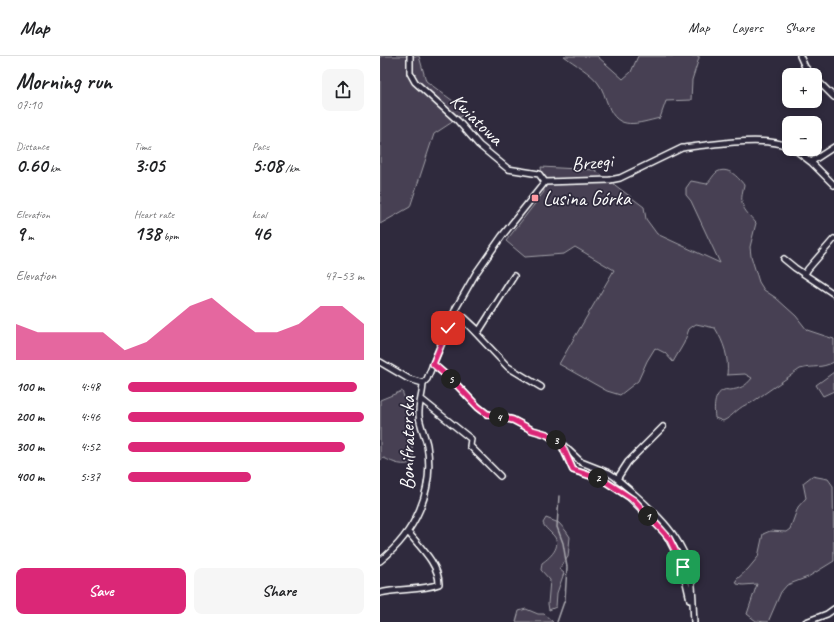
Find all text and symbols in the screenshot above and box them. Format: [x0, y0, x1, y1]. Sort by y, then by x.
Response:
text: Map [20, 16, 50, 40]
text: Map [688, 19, 710, 36]
text: Layers [732, 19, 763, 36]
text: Share [785, 19, 814, 36]
text: Morning run [16, 68, 112, 96]
map controls [782, 68, 822, 156]
button: + [782, 68, 822, 108]
button: share [322, 69, 364, 111]
street label: Kwiatowa [445, 88, 509, 152]
text: 07:10 [16, 97, 42, 113]
button: − [782, 116, 822, 156]
text: Distance [16, 139, 49, 153]
text: Time [134, 139, 151, 153]
text: Pace [252, 139, 269, 153]
street label: Brzegi [570, 148, 616, 177]
text: 0.60 [16, 153, 47, 178]
text: 3:05 [134, 153, 165, 178]
text: 5:08 [252, 153, 283, 178]
text: km [47, 161, 61, 175]
text: /km [283, 161, 300, 175]
place label: Lusina Górka [543, 186, 632, 211]
marker: Lusina Górka [530, 193, 540, 203]
text: Elevation [16, 207, 50, 221]
text: Heart rate [134, 207, 174, 221]
text: kcal [252, 207, 267, 221]
text: 9 [16, 221, 25, 246]
text: 138 [134, 221, 161, 246]
text: 46 [252, 221, 270, 246]
text: m [25, 229, 34, 243]
text: bpm [161, 229, 179, 243]
text: Elevation [16, 268, 56, 284]
text: 47–53 m [324, 268, 364, 284]
pin [431, 311, 465, 345]
icon: check [437, 317, 459, 339]
pin: 5 [441, 369, 461, 389]
text: 5 [449, 372, 453, 386]
text: 100 m [16, 379, 44, 395]
text: 4:48 [80, 379, 100, 395]
street label: Bonifraterska [395, 394, 420, 490]
pin: 4 [489, 407, 509, 427]
text: 200 m [16, 409, 44, 425]
text: 4:46 [80, 409, 100, 425]
text: 4 [497, 410, 501, 424]
pin: 3 [546, 430, 566, 450]
text: 3 [554, 433, 558, 447]
text: 300 m [16, 439, 44, 455]
text: 4:52 [80, 439, 100, 455]
pin: 2 [588, 468, 608, 488]
text: 400 m [16, 469, 44, 485]
text: 5:37 [80, 469, 100, 485]
text: 2 [596, 471, 600, 485]
pin: 1 [638, 506, 658, 526]
text: 1 [646, 509, 650, 523]
pin [666, 550, 700, 584]
icon: arrive [672, 556, 694, 578]
button: Save [16, 568, 186, 614]
button: Share [194, 568, 364, 614]

